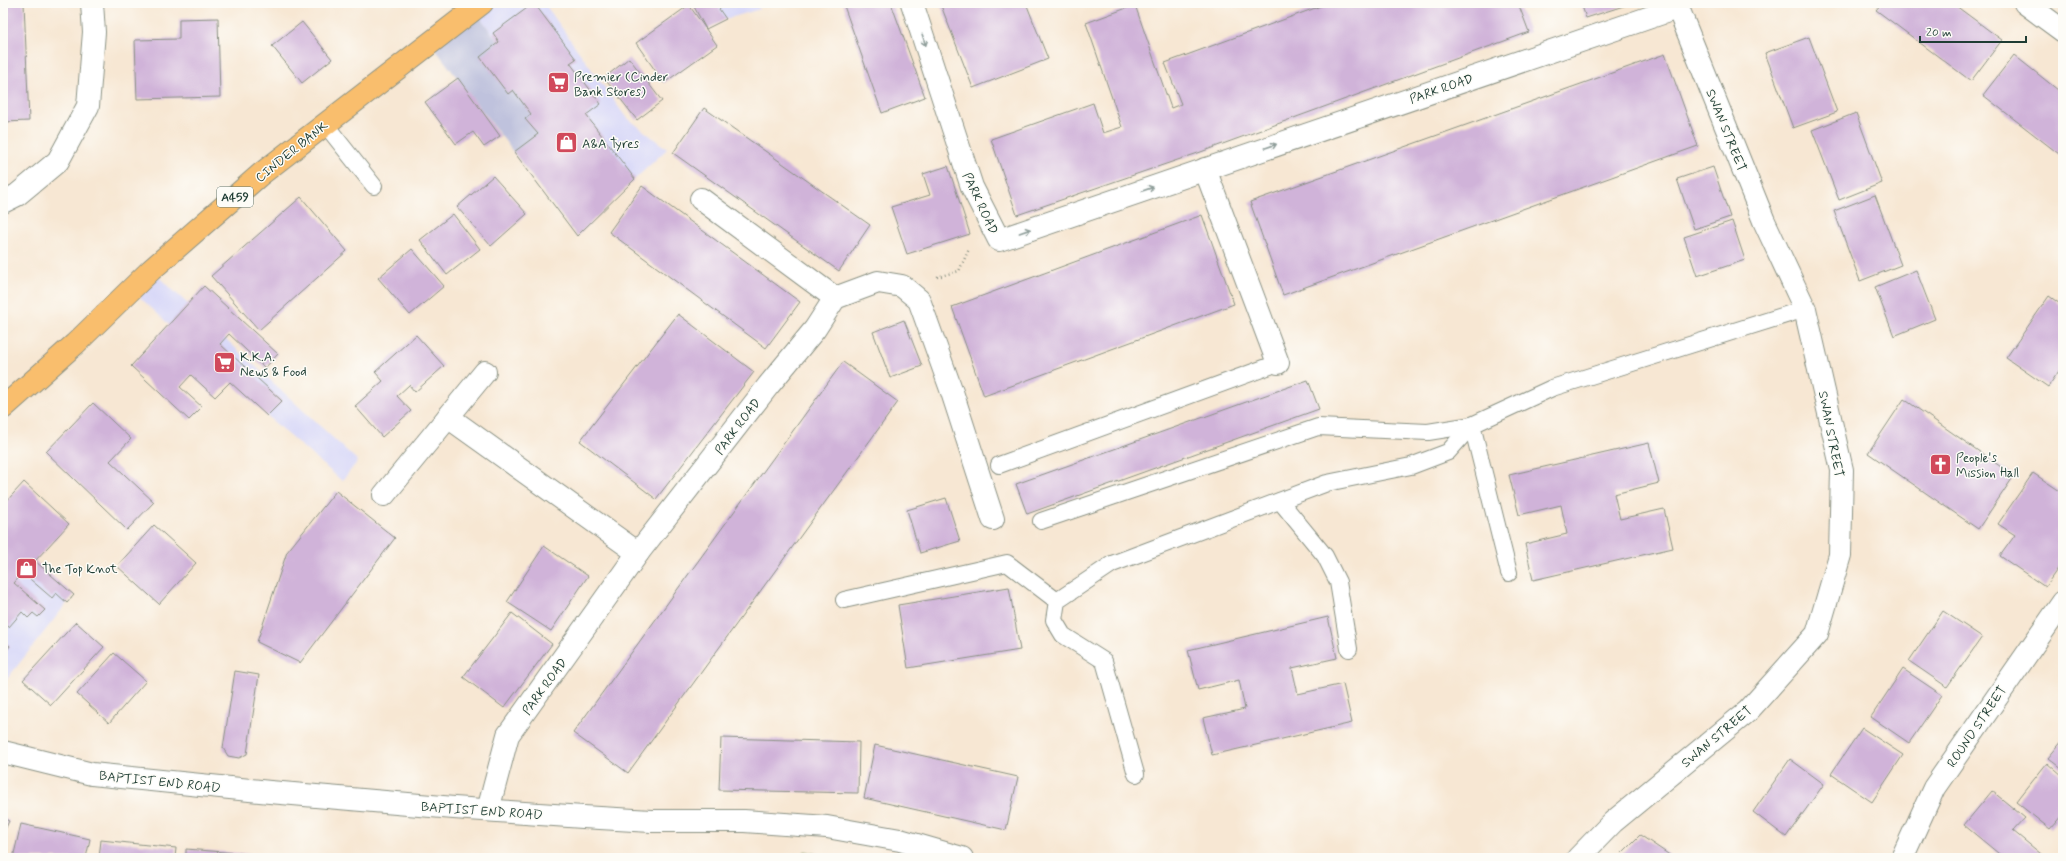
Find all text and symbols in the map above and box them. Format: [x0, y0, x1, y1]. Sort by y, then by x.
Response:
scale bar [1920, 18, 2026, 44]
text: 20 m [1926, 25, 1952, 41]
one-way arrow [921, 33, 928, 46]
place label: Premier (Cinder Bank Stores) [574, 69, 669, 101]
supermarket icon: Premier (Cinder Bank Stores) [545, 70, 571, 96]
street label: PARK ROAD [1407, 71, 1476, 108]
street label: SWAN STREET [1701, 87, 1750, 175]
street label: CINDER BANK [252, 117, 332, 187]
shop icon: A&A Tyres [554, 130, 580, 156]
place label: A&A Tyres [582, 136, 639, 153]
one-way arrow [1264, 142, 1276, 150]
street label: PARK ROAD [958, 170, 1001, 237]
one-way arrow [1141, 184, 1153, 192]
road number: A459 [217, 187, 253, 207]
one-way arrow [1018, 227, 1030, 235]
place label: K.K.A. News & Food [240, 349, 307, 381]
supermarket icon: K.K.A. News & Food [212, 350, 238, 376]
street label: SWAN STREET [1814, 390, 1847, 479]
street label: PARK ROAD [711, 395, 765, 459]
place label: People's Mission Hall [1956, 450, 2019, 482]
church icon: People's Mission Hall [1928, 451, 1954, 477]
shop icon: The Top Knot [13, 555, 39, 581]
place label: The Top Knot [42, 561, 118, 578]
street label: PARK ROAD [519, 655, 572, 719]
street label: ROUND STREET [1944, 682, 2011, 771]
street label: SWAN STREET [1678, 702, 1756, 772]
street label: BAPTIST END ROAD [98, 768, 221, 797]
street label: BAPTIST END ROAD [420, 799, 543, 824]

